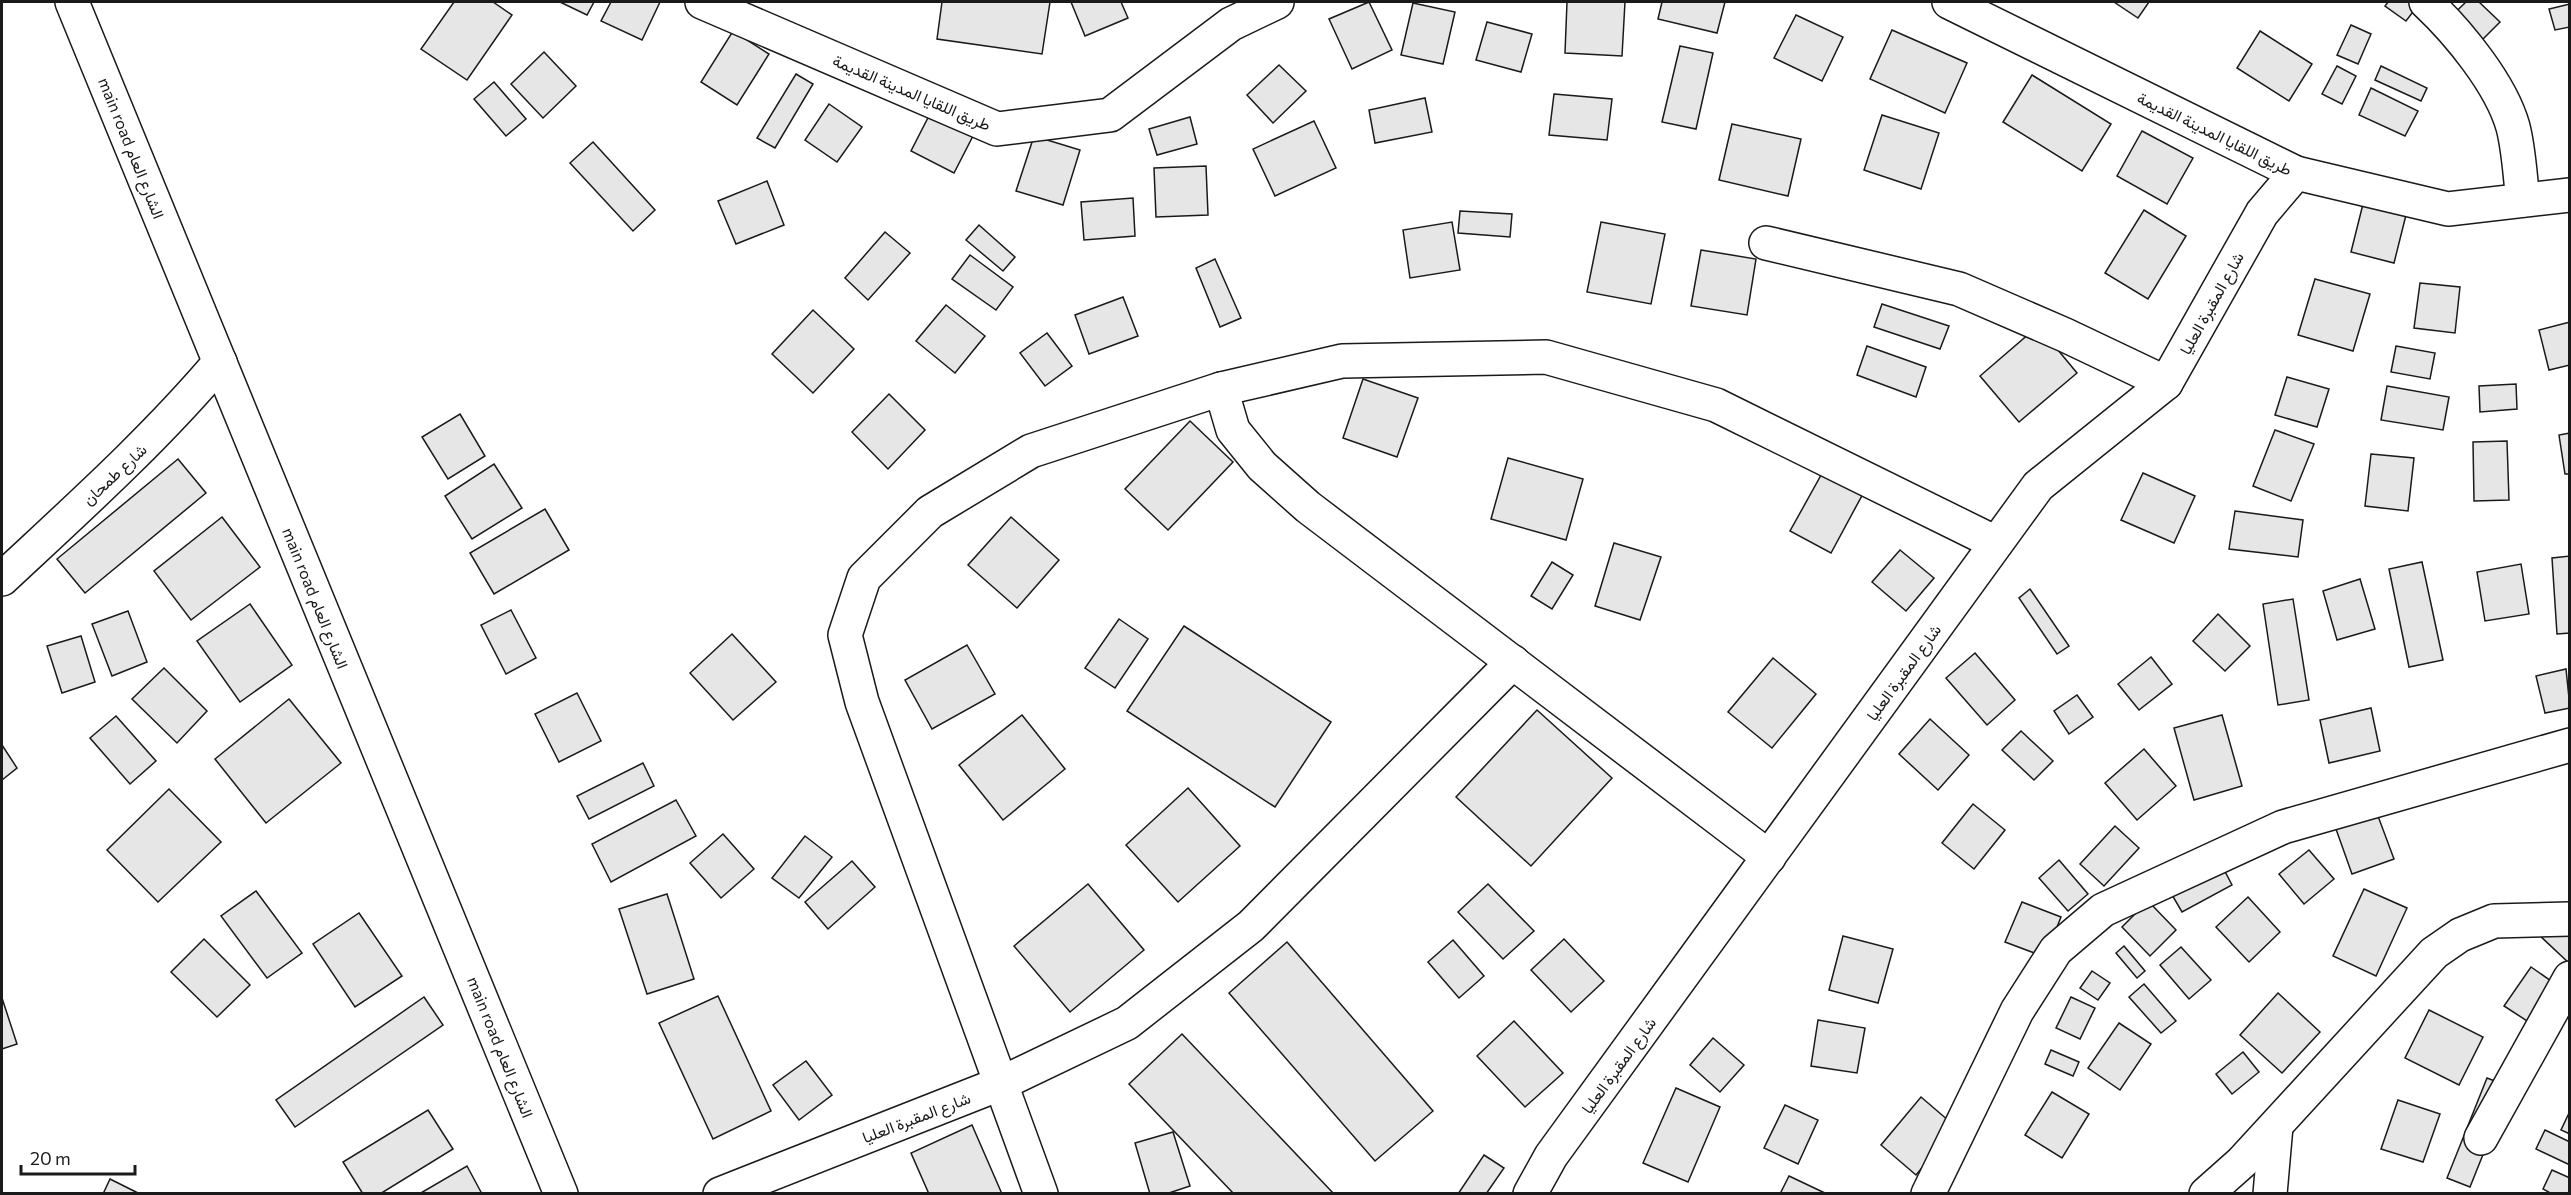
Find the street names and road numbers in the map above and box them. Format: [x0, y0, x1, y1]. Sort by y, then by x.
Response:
street label: طريق اللقايا المدينة القديمة [829, 50, 994, 136]
street label: main road الشارع العام [92, 75, 169, 223]
street label: طريق اللقايا المدينة القديمة [2134, 87, 2295, 181]
street label: شارع المقبرة العليا [2175, 248, 2250, 359]
street label: شارع طمحان [78, 440, 152, 511]
street label: main road الشارع العام [276, 525, 353, 673]
street label: شارع المقبرة العليا [1862, 620, 1947, 726]
street label: main road الشارع العام [461, 974, 538, 1122]
street label: شارع المقبرة العليا [1577, 1013, 1662, 1119]
street label: شارع المقبرة العليا [859, 1088, 974, 1149]

